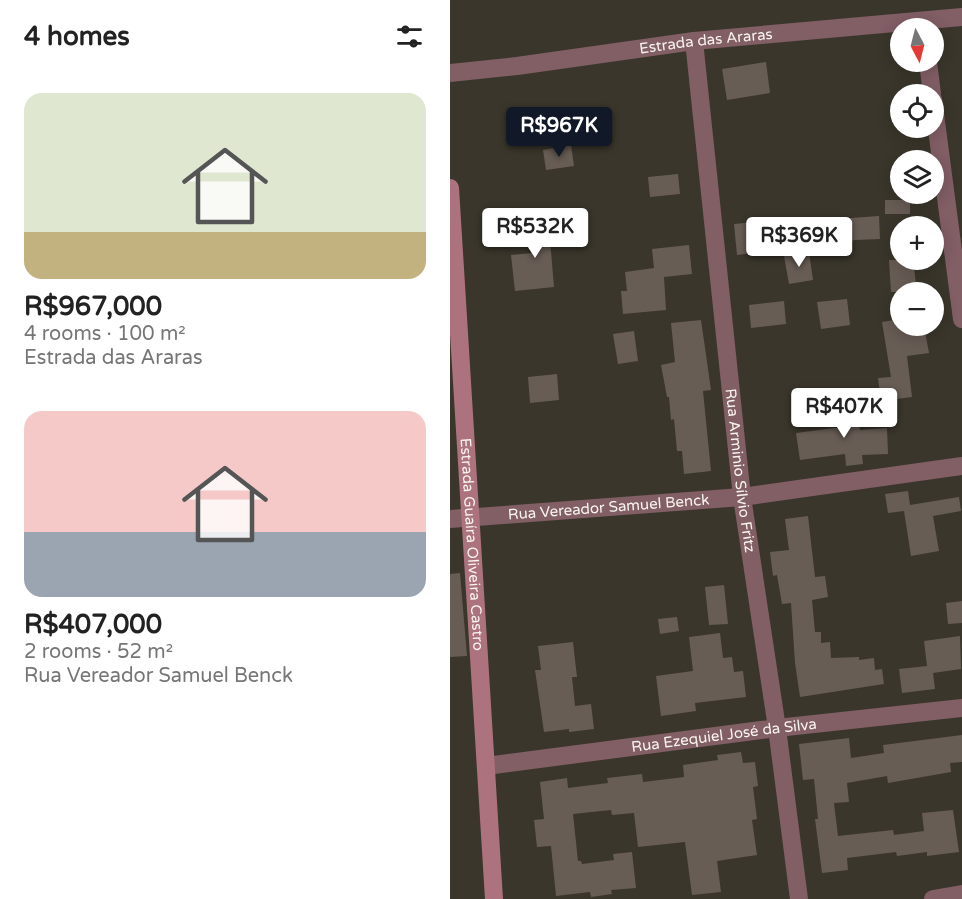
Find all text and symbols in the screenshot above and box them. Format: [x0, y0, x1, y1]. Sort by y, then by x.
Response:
north arrow [890, 18, 944, 72]
map controls [890, 18, 944, 336]
icon: filters [393, 20, 426, 53]
text: 4 homes [24, 21, 130, 52]
street label: Estrada das Araras [638, 25, 773, 58]
button: locate [890, 84, 944, 138]
pin: R$967K [510, 107, 608, 158]
text: R$967K [520, 114, 598, 138]
icon: home [171, 132, 279, 240]
button: layers [890, 150, 944, 204]
pin: R$532K [486, 208, 584, 259]
text: R$532K [496, 215, 574, 239]
button: + [890, 216, 944, 270]
pin: R$369K [750, 217, 848, 268]
text: R$369K [760, 224, 838, 248]
button: − [890, 282, 944, 336]
text: R$967,000 [24, 291, 162, 322]
text: 4 rooms · 100 m² [24, 322, 186, 346]
text: Estrada das Araras [24, 346, 203, 370]
street label: Rua Arminio Sílvio Fritz [722, 388, 759, 554]
pin: R$407K [795, 388, 893, 439]
text: R$407K [805, 395, 883, 419]
street label: Estrada Guaíra Oliveira Castro [456, 437, 488, 651]
icon: home [171, 450, 279, 558]
street label: Rua Vereador Samuel Benck [507, 490, 710, 524]
text: R$407,000 [24, 609, 162, 640]
text: 2 rooms · 52 m² [24, 640, 173, 664]
text: Rua Vereador Samuel Benck [24, 664, 293, 688]
street label: Rua Ezequiel José da Silva [630, 715, 818, 756]

